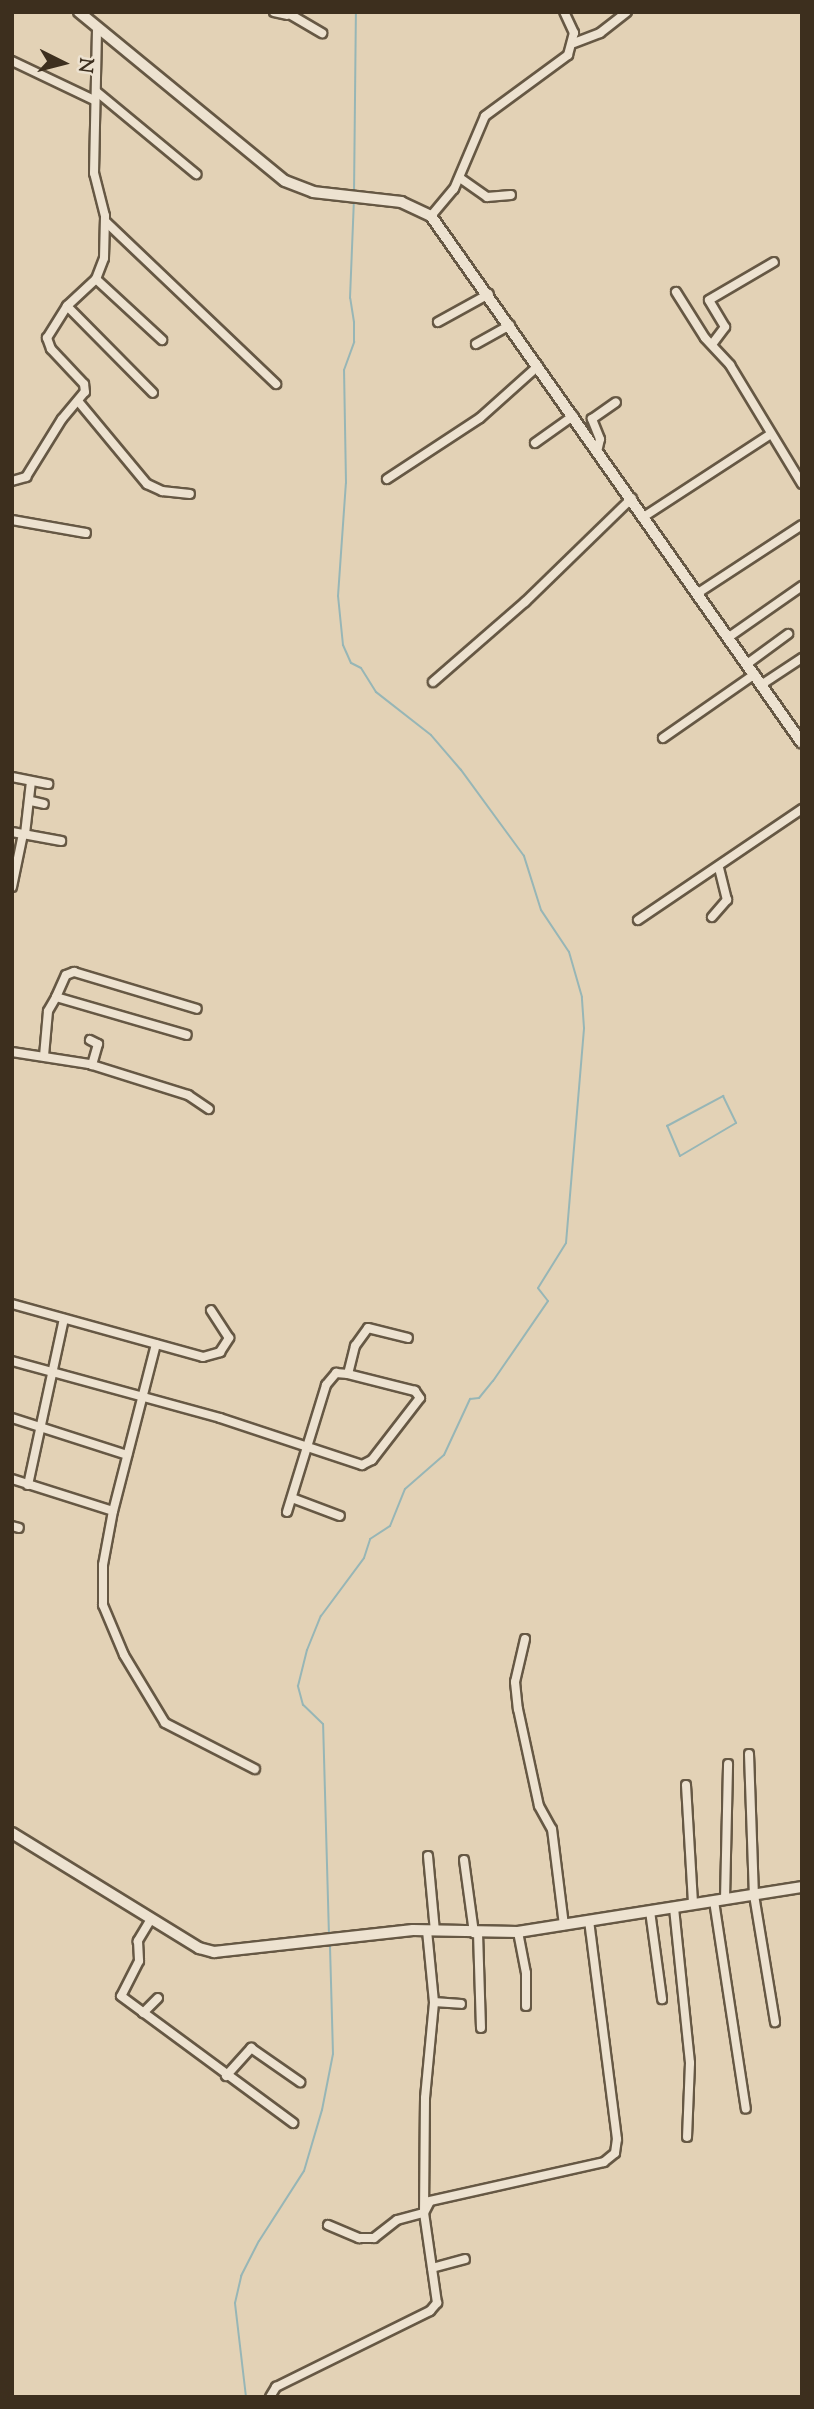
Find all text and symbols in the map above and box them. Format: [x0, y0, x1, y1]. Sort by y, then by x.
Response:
north arrow [28, 28, 98, 98]
text: N [70, 56, 99, 74]

